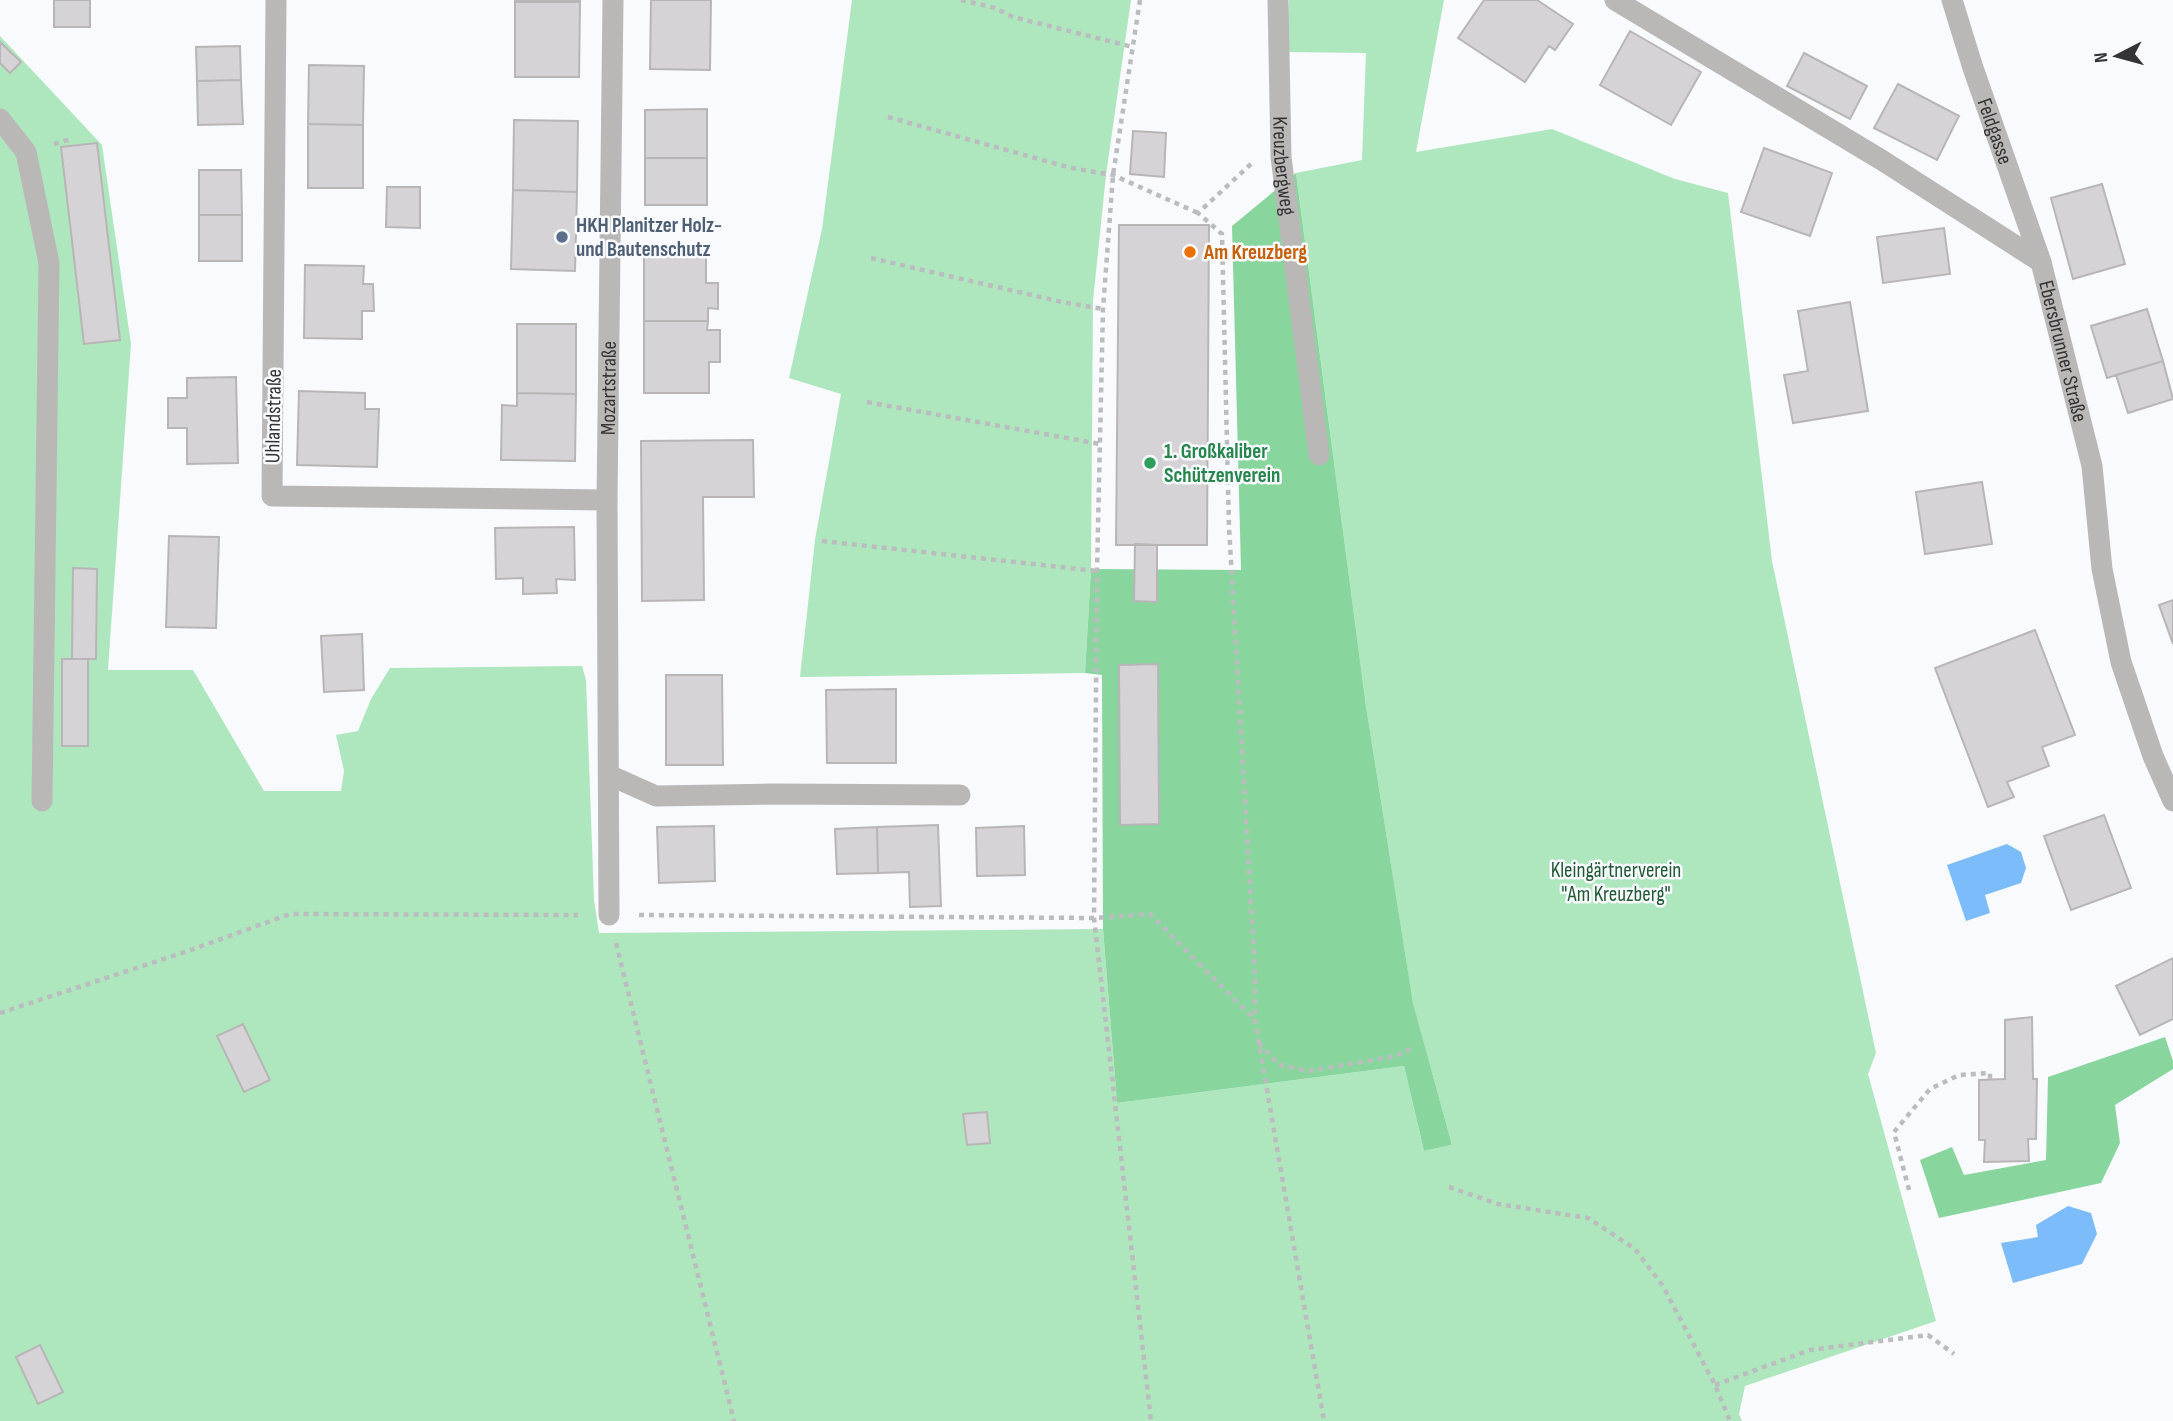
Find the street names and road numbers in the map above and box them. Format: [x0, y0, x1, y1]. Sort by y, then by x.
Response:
street label: Feldgasse [1972, 95, 2018, 168]
street label: Kreuzbergweg [1267, 116, 1300, 217]
street label: Ebersbrunner Straße [2033, 278, 2092, 425]
street label: Mozartstraße [596, 341, 622, 435]
street label: Uhlandstraße [260, 369, 287, 463]

